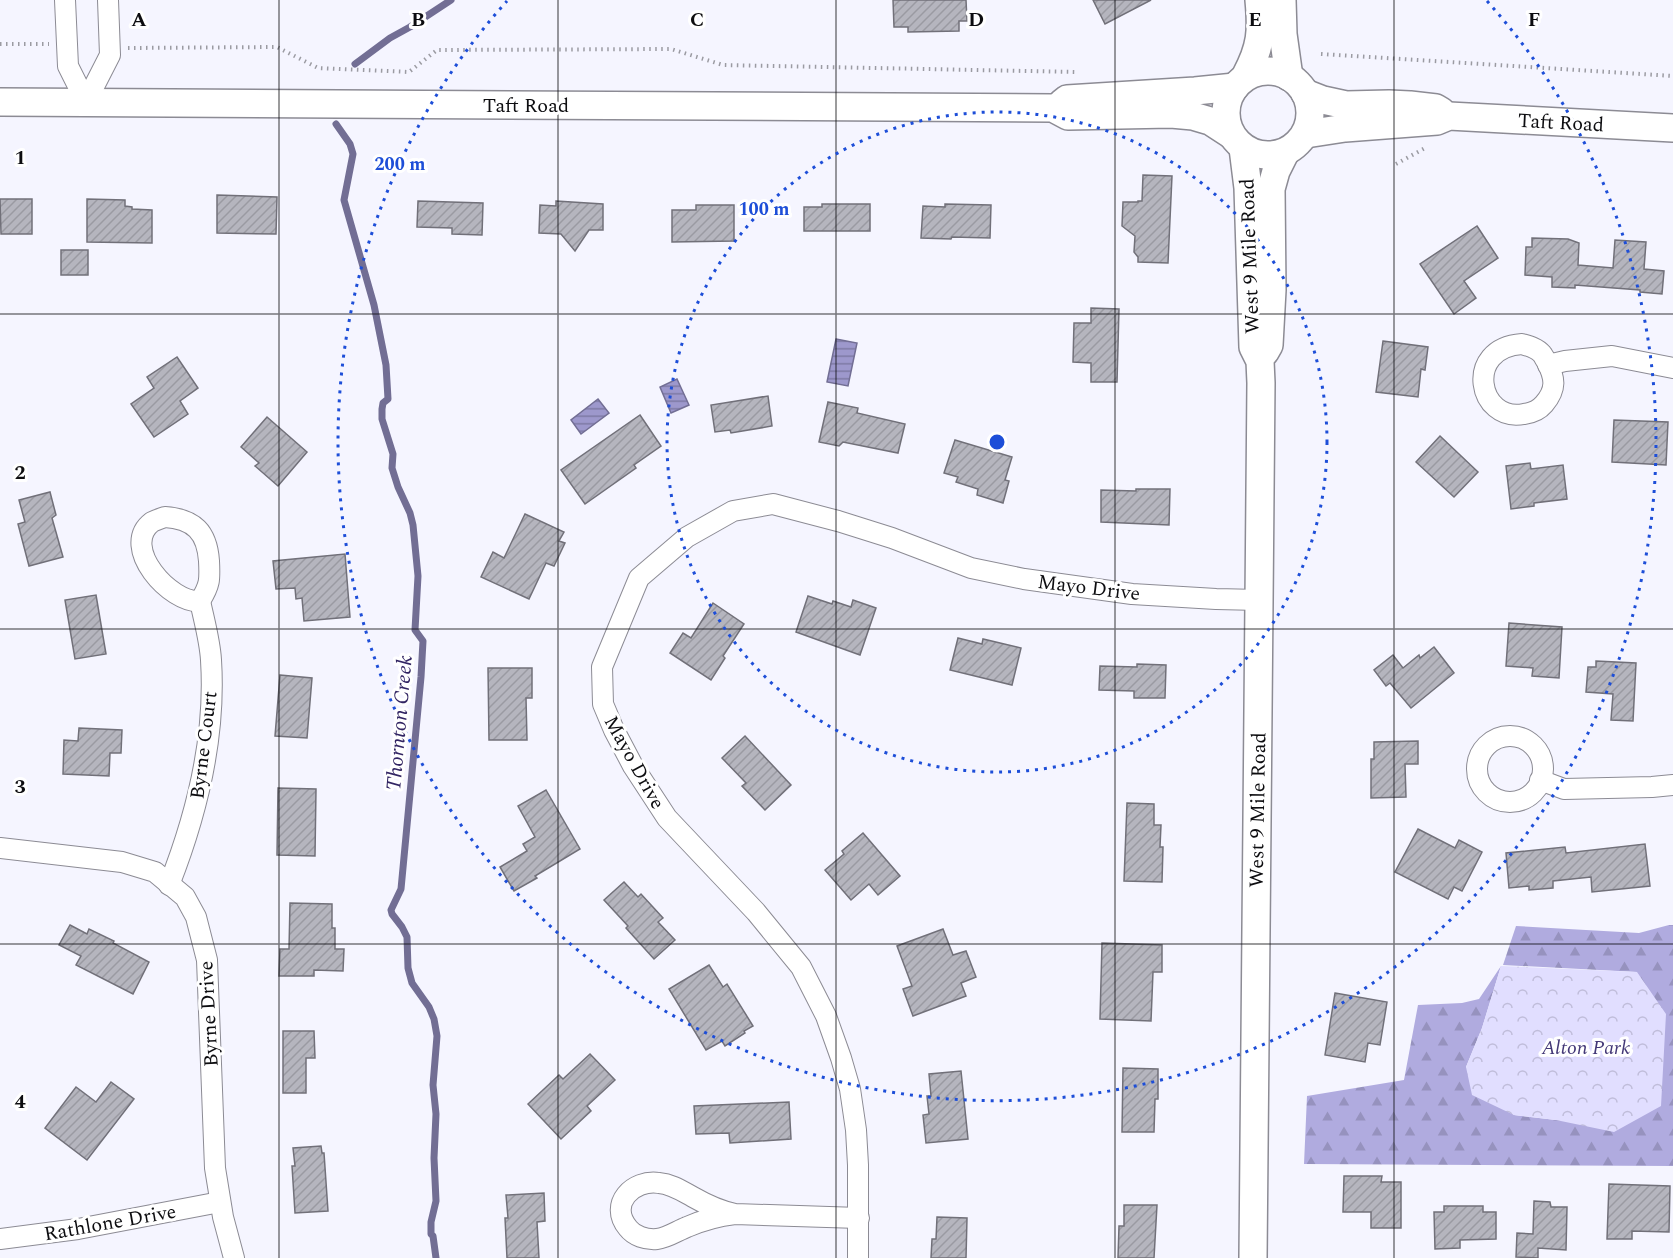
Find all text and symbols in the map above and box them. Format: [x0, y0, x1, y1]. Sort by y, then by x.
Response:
text: A [131, 5, 147, 35]
text: B [411, 5, 425, 35]
text: C [690, 5, 704, 35]
text: D [968, 5, 984, 35]
text: E [1248, 5, 1262, 35]
text: F [1528, 5, 1540, 35]
street label: Taft Road [483, 91, 569, 121]
street label: Taft Road [1517, 106, 1605, 140]
text: 1 [14, 143, 26, 173]
text: 200 m [374, 151, 426, 178]
street label: West 9 Mile Road [1232, 178, 1268, 334]
text: 100 m [738, 196, 790, 223]
centre of rings [987, 432, 1007, 452]
text: 2 [14, 458, 26, 488]
street label: Mayo Drive [1036, 567, 1142, 609]
water label: Thornton Creek [378, 654, 422, 792]
street label: Byrne Court [182, 689, 225, 801]
street label: Mayo Drive [596, 710, 672, 815]
street label: West 9 Mile Road [1242, 732, 1274, 888]
text: 3 [14, 772, 26, 802]
street label: Byrne Drive [191, 960, 227, 1068]
park label: Alton Park [1541, 1033, 1631, 1063]
text: 4 [14, 1087, 26, 1117]
street label: Rathlone Drive [42, 1197, 179, 1249]

